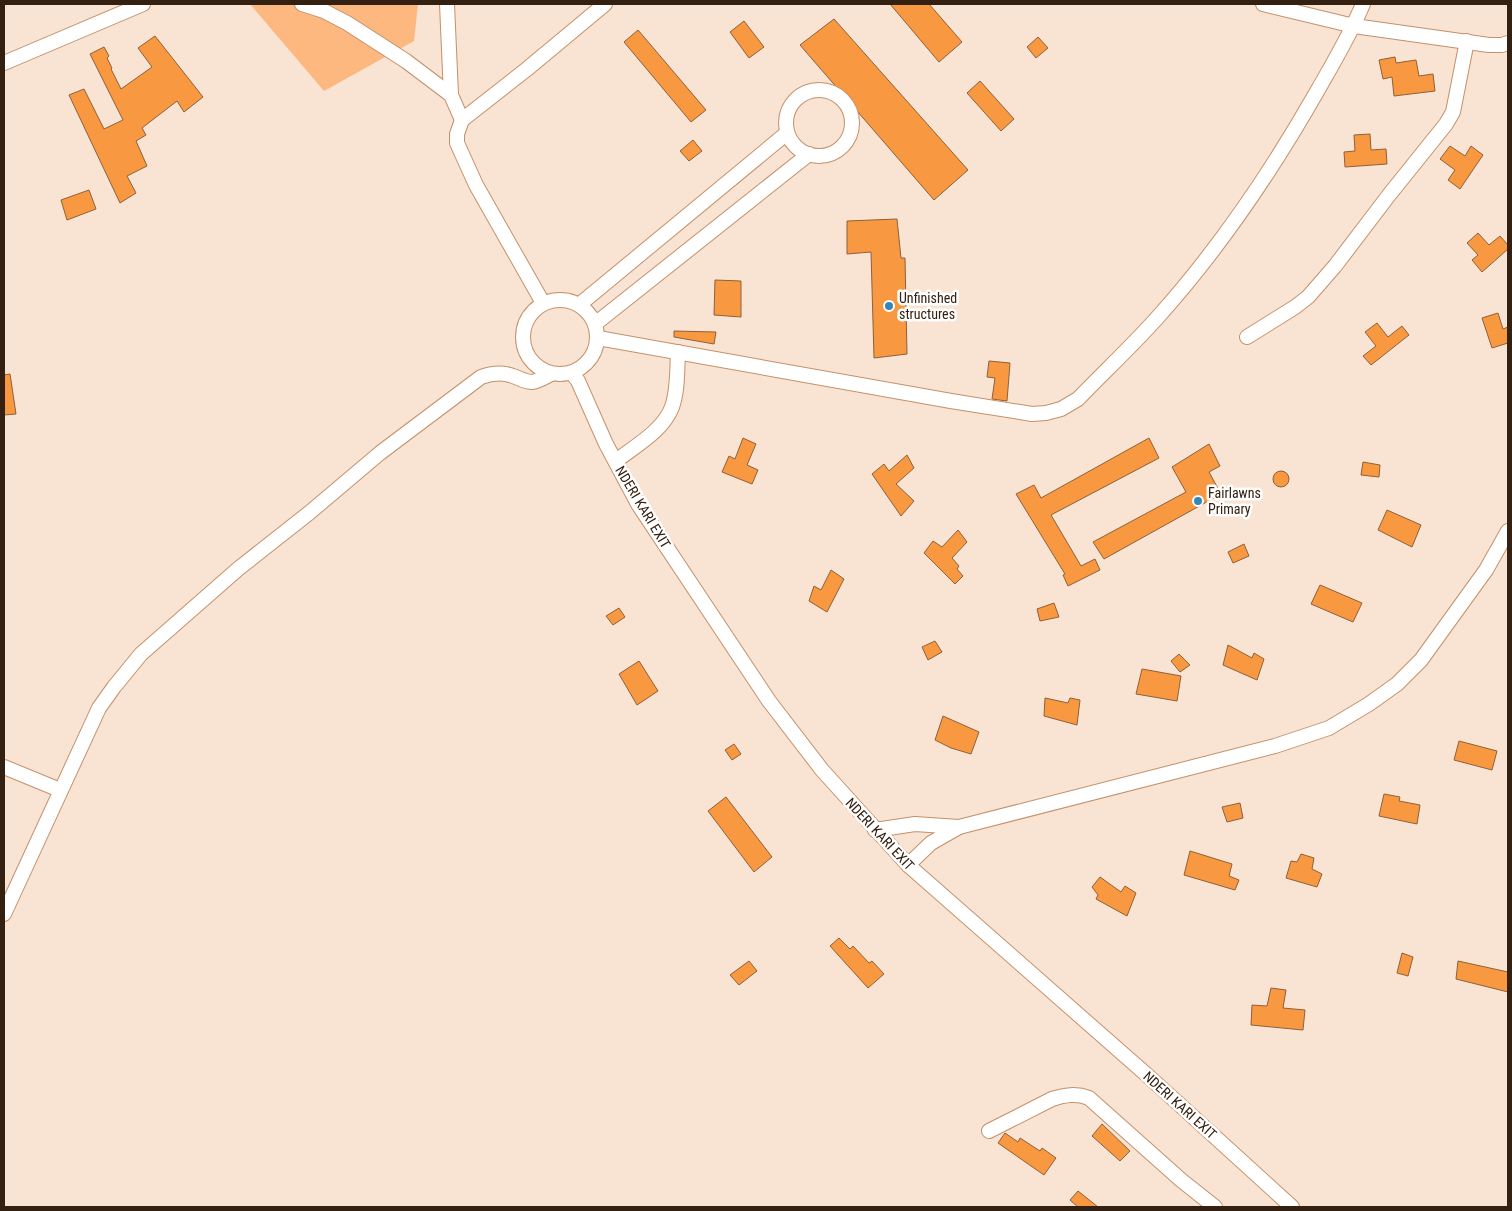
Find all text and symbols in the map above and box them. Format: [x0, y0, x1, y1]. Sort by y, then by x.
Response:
place label: Unfinished structures [899, 290, 957, 322]
marker: Unfinished structures [883, 300, 895, 312]
street label: NDERI KARI EXIT [612, 463, 674, 551]
place label: Fairlawns Primary [1208, 485, 1261, 517]
marker: Fairlawns Primary [1192, 495, 1204, 507]
street label: NDERI KARI EXIT [842, 795, 918, 873]
street label: NDERI KARI EXIT [1140, 1068, 1220, 1142]

